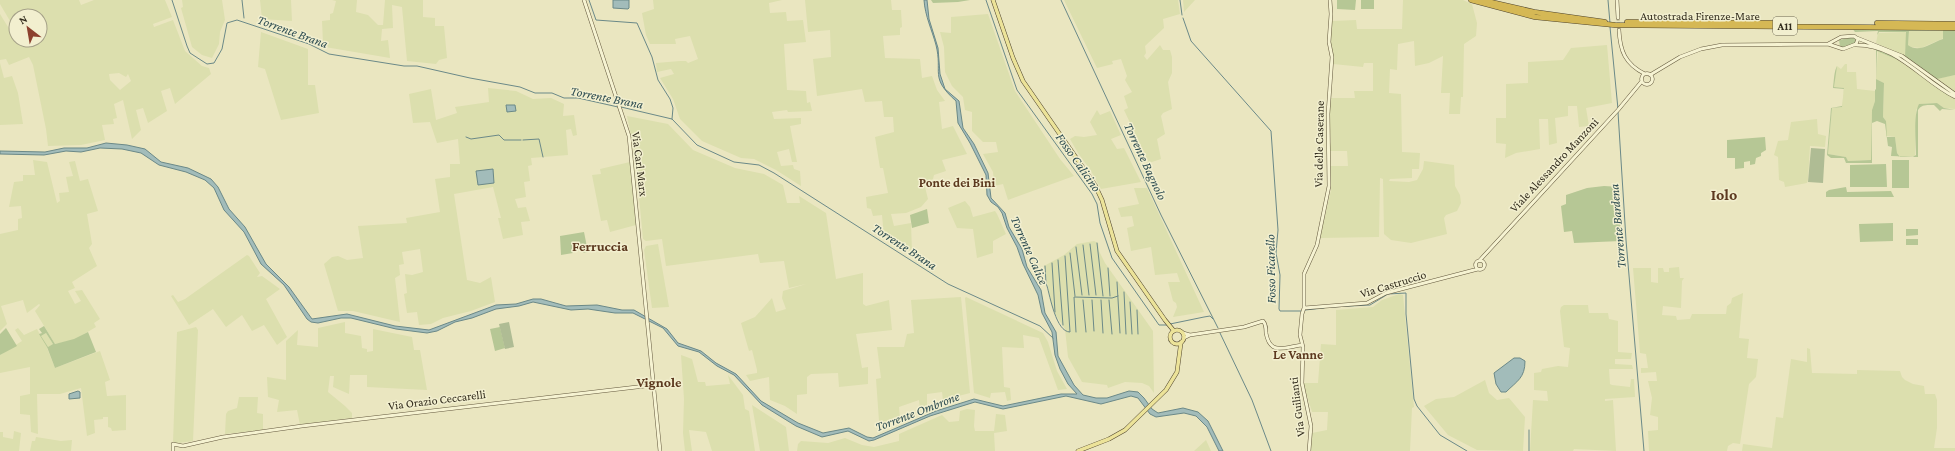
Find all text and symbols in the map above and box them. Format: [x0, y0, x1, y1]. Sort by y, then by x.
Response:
north arrow [8, 8, 48, 48]
street label: Autostrada Firenze-Mare [1640, 9, 1760, 23]
text: N [17, 12, 30, 27]
water label: Torrente Brana [256, 12, 330, 51]
road number: A11 [1773, 17, 1797, 35]
water label: Torrente Brana [569, 83, 645, 112]
street label: Via delle Caserane [1311, 100, 1327, 188]
street label: Viale Alessandro Manzoni [1507, 115, 1601, 215]
water label: Torrente Bagnolo [1121, 120, 1170, 203]
water label: Fosso Calicino [1053, 130, 1105, 195]
street label: Via Carl Marx [629, 131, 651, 198]
district label: Ponte dei Bini [919, 175, 995, 190]
water label: Torrente Bardena [1606, 183, 1629, 269]
district label: Iolo [1711, 186, 1737, 203]
water label: Torrente Calice [1008, 214, 1051, 287]
water label: Torrente Brana [870, 220, 940, 273]
water label: Fosso Ficarello [1262, 234, 1279, 304]
district label: Ferruccia [572, 238, 628, 254]
street label: Via Castruccio [1358, 267, 1428, 301]
district label: Le Vanne [1273, 347, 1323, 362]
district label: Vignole [635, 374, 682, 390]
street label: Via Guilianti [1286, 376, 1308, 438]
street label: Via Orazio Ceccarelli [387, 387, 487, 413]
water label: Torrente Ombrone [873, 388, 961, 434]

